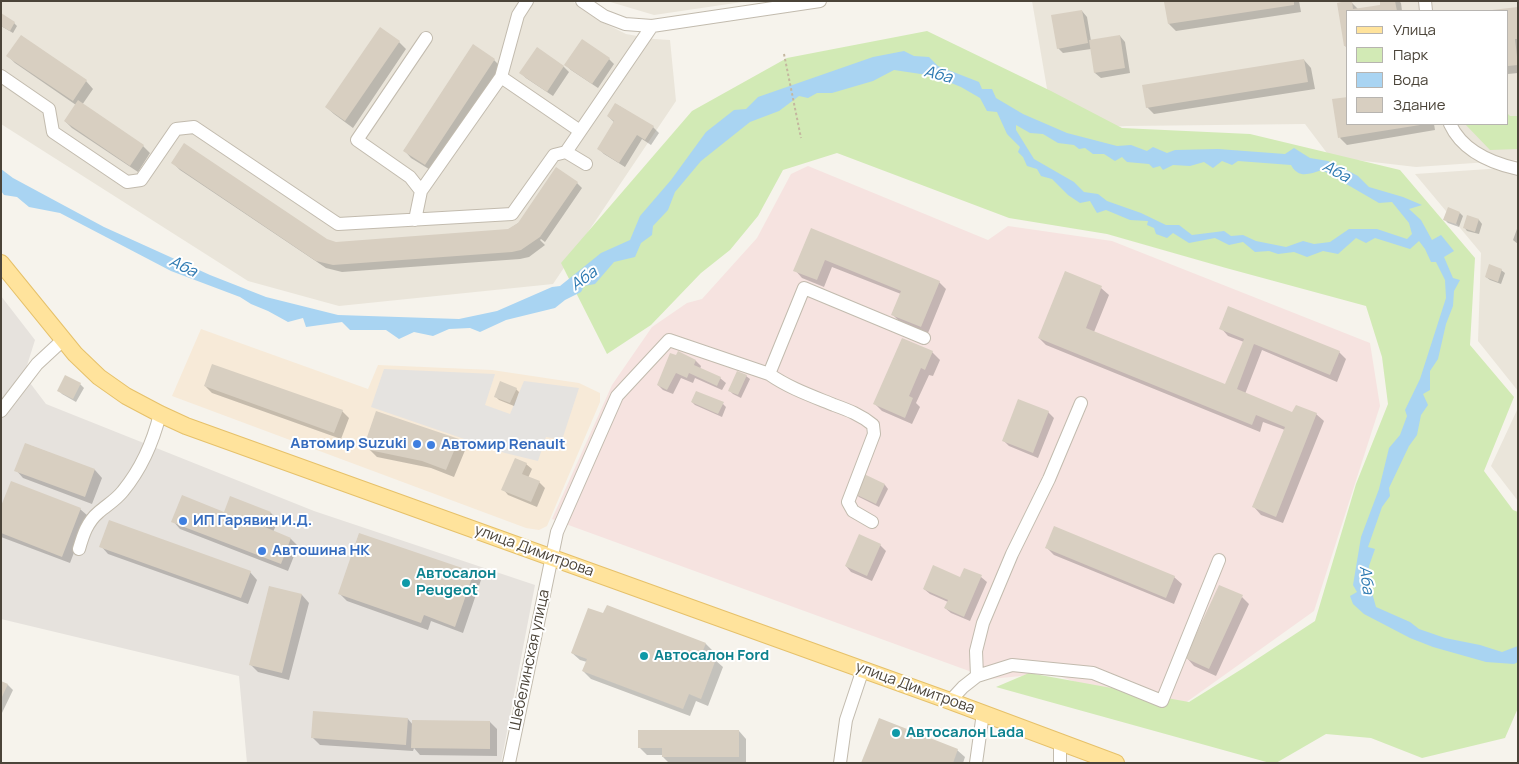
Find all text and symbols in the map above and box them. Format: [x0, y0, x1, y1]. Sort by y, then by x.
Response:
legend [1346, 10, 1509, 125]
text: Улица [1393, 19, 1436, 40]
text: Парк [1393, 44, 1428, 65]
water label: Аба [922, 62, 954, 88]
text: Вода [1393, 69, 1428, 90]
text: Здание [1393, 94, 1445, 115]
water label: Аба [1319, 157, 1353, 187]
water label: Аба [166, 252, 200, 282]
water label: Аба [567, 263, 601, 295]
place label: Автомир Suzuki [290, 435, 407, 453]
place label: Автомир Renault [441, 436, 566, 454]
marker: Автомир Suzuki [411, 438, 423, 450]
marker: Автомир Renault [425, 439, 437, 451]
place label: ИП Гарявин И.Д. [193, 512, 312, 530]
marker: ИП Гарявин И.Д. [177, 515, 189, 527]
street label: улица Димитрова [472, 521, 596, 581]
place label: Автошина НК [272, 542, 370, 560]
marker: Автошина НК [256, 545, 268, 557]
place label: Автосалон Peugeot [416, 565, 496, 600]
water label: Аба [1355, 565, 1377, 595]
marker: Автосалон Peugeot [400, 577, 412, 589]
street label: Шебелинская улица [506, 588, 554, 732]
place label: Автосалон Ford [654, 647, 769, 665]
marker: Автосалон Ford [638, 650, 650, 662]
street label: улица Димитрова [853, 658, 977, 718]
place label: Автосалон Lada [906, 724, 1024, 742]
marker: Автосалон Lada [890, 727, 902, 739]

